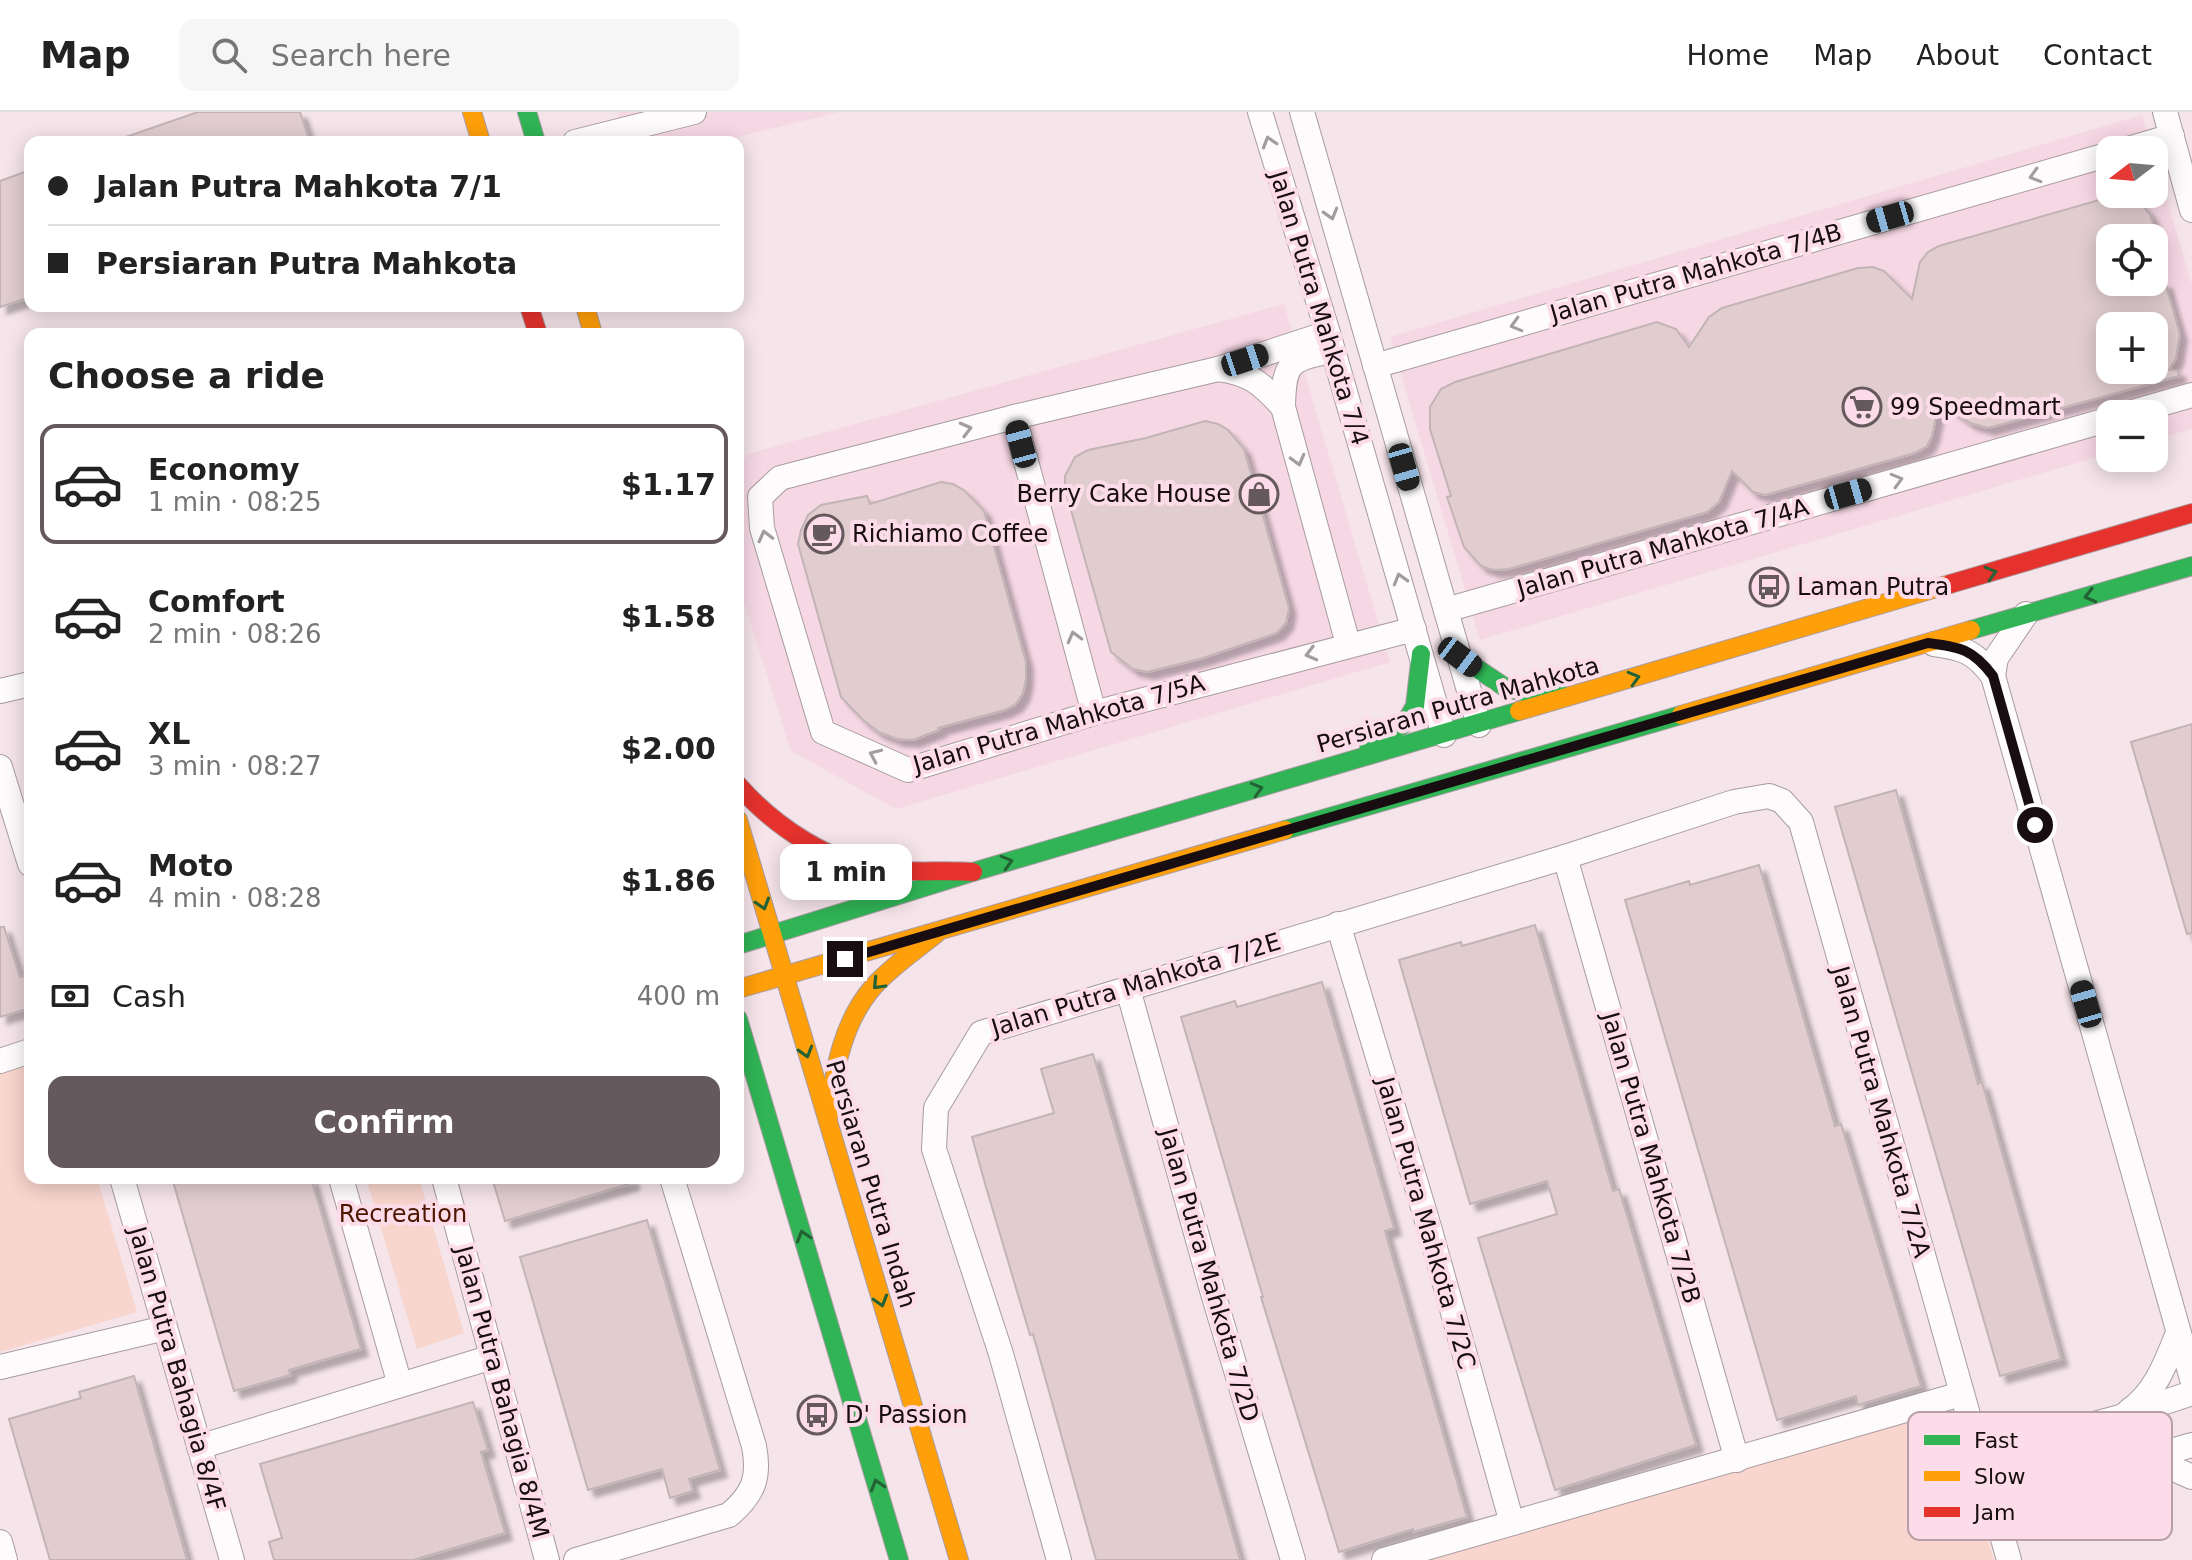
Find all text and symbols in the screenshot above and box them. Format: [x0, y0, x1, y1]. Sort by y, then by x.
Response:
search box [179, 19, 739, 91]
text: Map [40, 33, 131, 77]
icon: search [207, 33, 251, 77]
text: Search here [271, 38, 451, 73]
text: Home [1686, 39, 1769, 72]
text: Map [1813, 39, 1872, 72]
text: About [1916, 39, 1999, 72]
text: Contact [2043, 39, 2152, 72]
one-way arrow [1262, 136, 1278, 150]
north arrow [2096, 136, 2168, 208]
map controls [2096, 136, 2168, 472]
street label: Jalan Putra Mahkota 7/4 [1263, 165, 1374, 449]
one-way arrow [2029, 167, 2043, 183]
text: Jalan Putra Mahkota 7/1 [96, 169, 502, 204]
car [1864, 199, 1916, 235]
one-way arrow [1322, 206, 1339, 220]
street label: Jalan Putra Mahkota 7/4B [1545, 218, 1845, 329]
button: locate [2096, 224, 2168, 296]
text: Persiaran Putra Mahkota [96, 246, 517, 281]
button: + [2096, 312, 2168, 384]
one-way arrow [1509, 315, 1523, 332]
car [1218, 341, 1272, 379]
text: Choose a ride [48, 355, 325, 396]
supermarket icon: 99 Speedmart [1841, 386, 1883, 428]
place label: 99 Speedmart [1890, 393, 2061, 421]
button: − [2096, 400, 2168, 472]
car [1003, 418, 1039, 470]
one-way arrow [959, 422, 973, 439]
car [1386, 441, 1422, 493]
icon: car [52, 448, 124, 520]
text: Economy [148, 452, 300, 487]
one-way arrow [1288, 453, 1305, 467]
text: $1.17 [621, 467, 716, 502]
shop icon: Berry Cake House [1238, 473, 1280, 515]
one-way arrow [1890, 473, 1904, 489]
car [1822, 476, 1874, 512]
place label: Berry Cake House [1017, 480, 1231, 508]
text: 1 min · 08:25 [148, 487, 322, 517]
street label: Jalan Putra Mahkota 7/4A [1512, 493, 1813, 604]
cafe icon: Richiamo Coffee [803, 513, 845, 555]
place label: Richiamo Coffee [852, 520, 1048, 548]
one-way arrow [757, 530, 774, 544]
bus stop icon: Laman Putra [1748, 566, 1790, 608]
one-way arrow [1983, 566, 1997, 582]
one-way arrow [1392, 573, 1409, 587]
place label: Laman Putra [1797, 573, 1949, 601]
icon: car [52, 580, 124, 652]
text: Comfort [148, 584, 285, 619]
one-way arrow [2083, 587, 2097, 604]
text: $1.58 [621, 599, 716, 634]
text: 2 min · 08:26 [148, 619, 322, 649]
one-way arrow [1066, 631, 1083, 645]
car [1434, 633, 1486, 681]
one-way arrow [1305, 645, 1319, 662]
street label: Persiaran Putra Mahkota [1313, 651, 1603, 759]
street label: Jalan Putra Mahkota 7/5A [908, 669, 1209, 780]
one-way arrow [1627, 671, 1640, 688]
icon: car [52, 712, 124, 784]
text: XL [148, 716, 190, 751]
text: $2.00 [621, 731, 716, 766]
one-way arrow [868, 748, 883, 764]
text: 3 min · 08:27 [148, 751, 322, 781]
one-way arrow [1249, 782, 1263, 798]
route start [2017, 807, 2053, 843]
callout: 1 min [779, 843, 911, 899]
icon: car [52, 844, 124, 916]
text: Moto [148, 848, 233, 883]
one-way arrow [1000, 855, 1014, 871]
text: 1 min [805, 857, 887, 887]
text: $1.86 [621, 863, 716, 898]
text: 4 min · 08:28 [148, 883, 322, 913]
one-way arrow [754, 896, 770, 910]
street label: Jalan Putra Mahkota 7/2E [986, 928, 1284, 1043]
route end [827, 941, 863, 977]
street label: Jalan Putra Mahkota 7/2A [1825, 961, 1936, 1262]
icon: cash [48, 974, 92, 1018]
one-way arrow [873, 975, 888, 989]
car [2068, 978, 2104, 1030]
text: Cash [112, 979, 186, 1014]
text: 400 m [637, 981, 720, 1011]
street label: Jalan Putra Mahkota 7/2B [1595, 1007, 1706, 1307]
one-way arrow [797, 1044, 813, 1058]
street label: Persiaran Putra Indah [820, 1057, 922, 1311]
street label: Jalan Putra Mahkota 7/2C [1370, 1072, 1481, 1372]
button: Confirm [48, 1076, 720, 1168]
street label: Jalan Putra Mahkota 7/2D [1153, 1123, 1264, 1425]
park label: Recreation [339, 1200, 467, 1228]
street label: Jalan Putra Bahagia 8/4F [122, 1222, 231, 1514]
one-way arrow [796, 1230, 812, 1243]
street label: Jalan Putra Bahagia 8/4M [449, 1241, 555, 1541]
one-way arrow [872, 1293, 888, 1307]
bus stop icon: D' Passion [796, 1394, 838, 1436]
place label: D' Passion [845, 1401, 967, 1429]
legend [1908, 1412, 2172, 1540]
text: Fast [1974, 1428, 2019, 1453]
text: Slow [1974, 1464, 2026, 1489]
one-way arrow [870, 1479, 886, 1493]
text: Jam [1972, 1500, 2015, 1525]

